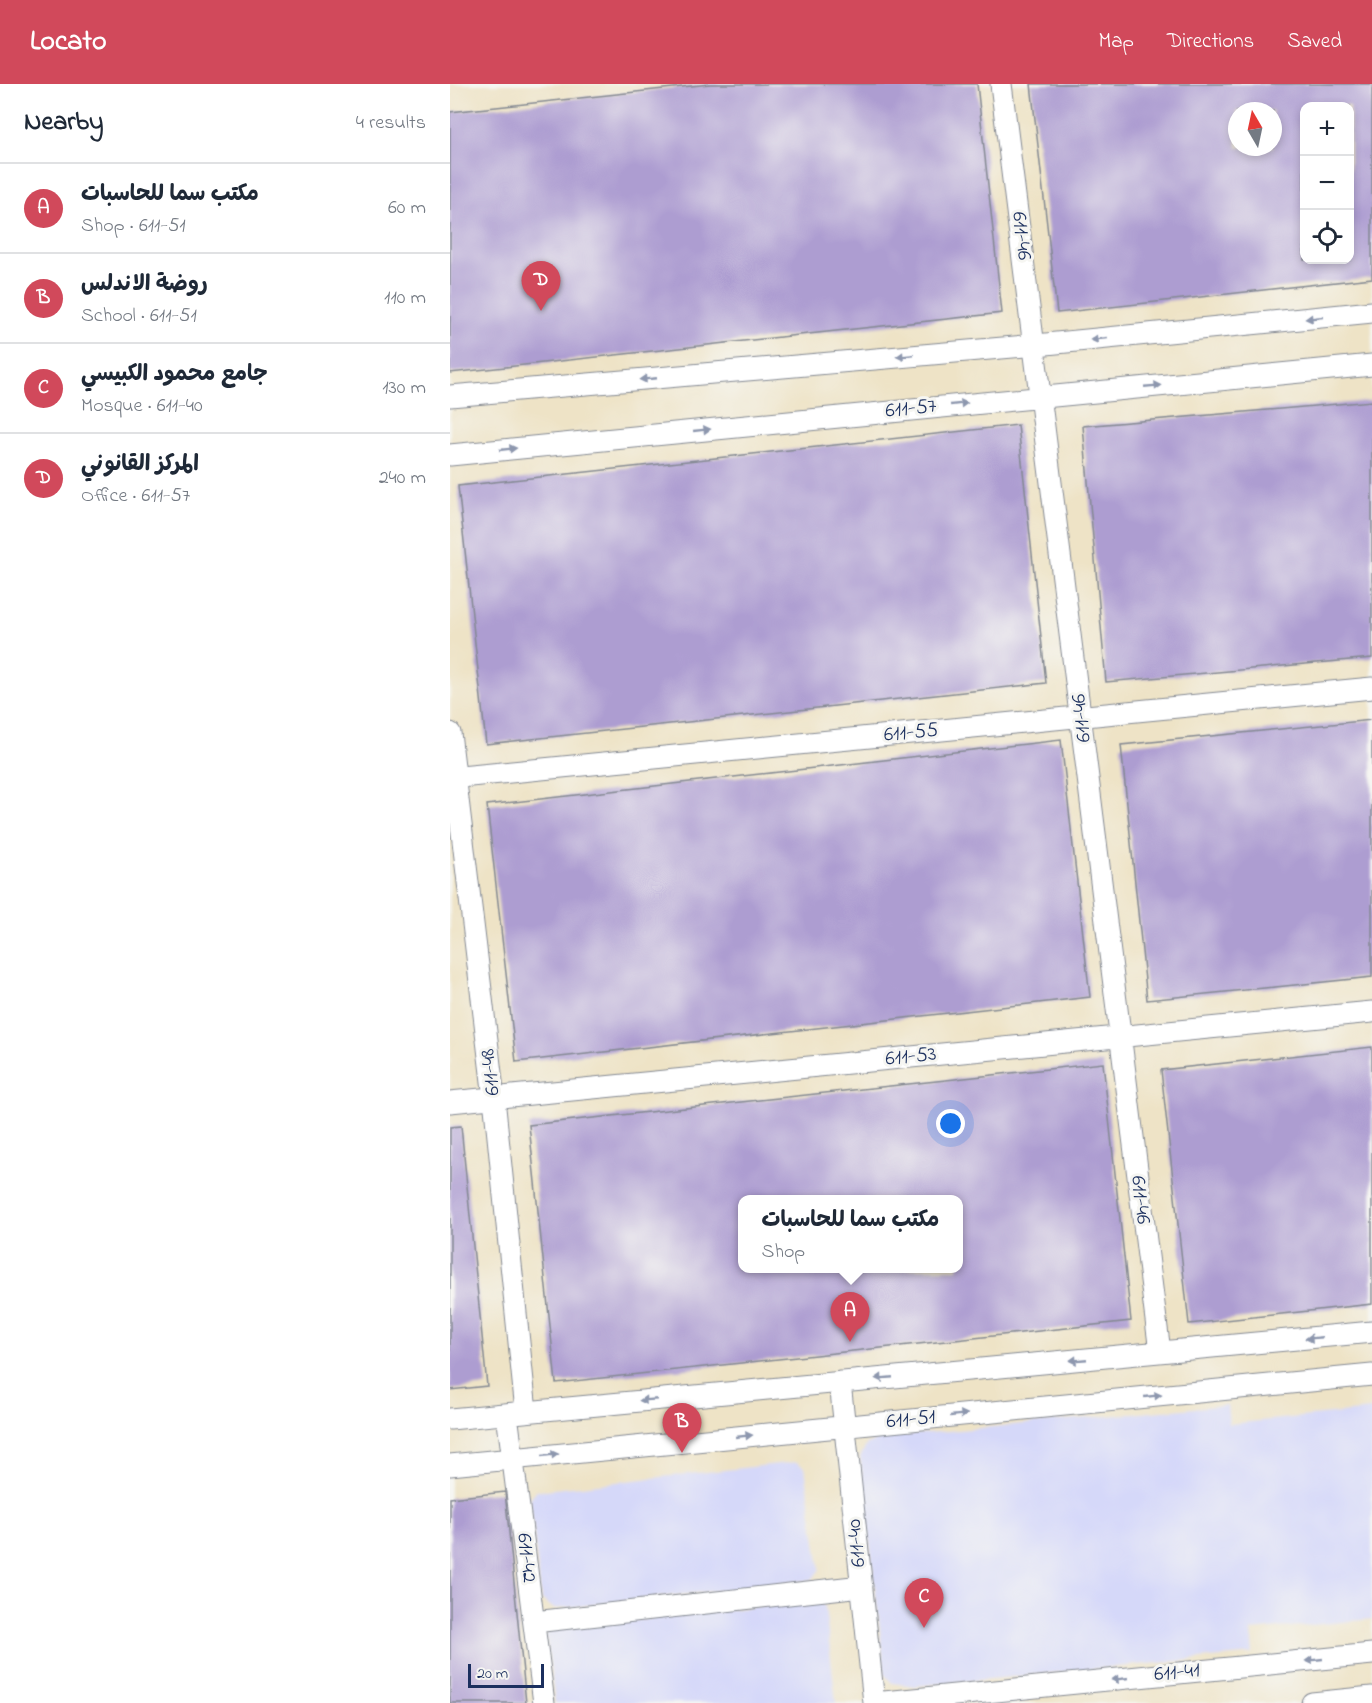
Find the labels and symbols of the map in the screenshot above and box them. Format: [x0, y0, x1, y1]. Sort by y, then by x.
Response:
north arrow [1228, 102, 1282, 156]
street label: 611-46 [1003, 210, 1039, 262]
pin: D [522, 262, 560, 311]
one-way arrow [1304, 313, 1323, 323]
one-way arrow [1089, 334, 1108, 344]
one-way arrow [895, 351, 914, 361]
one-way arrow [638, 374, 657, 384]
one-way arrow [1144, 381, 1163, 391]
street label: 611-57 [884, 391, 938, 427]
one-way arrow [950, 400, 969, 409]
one-way arrow [693, 425, 712, 435]
one-way arrow [499, 444, 518, 454]
street label: 611-46 [1064, 692, 1100, 744]
street label: 611-55 [882, 715, 940, 751]
street label: 611-53 [884, 1039, 938, 1075]
street label: 611-48 [473, 1047, 509, 1097]
your location [936, 1109, 965, 1138]
street label: 611-46 [1122, 1174, 1158, 1226]
pin: A [830, 1292, 870, 1342]
one-way arrow [1304, 1333, 1323, 1343]
one-way arrow [1068, 1355, 1087, 1365]
one-way arrow [874, 1373, 893, 1383]
one-way arrow [1144, 1391, 1163, 1401]
one-way arrow [638, 1395, 657, 1405]
street label: 611-51 [885, 1402, 937, 1437]
pin: B [662, 1404, 702, 1453]
one-way arrow [950, 1410, 969, 1420]
one-way arrow [735, 1431, 754, 1441]
one-way arrow [541, 1450, 560, 1460]
street label: 611-40 [840, 1517, 874, 1569]
street label: 611-42 [508, 1532, 544, 1584]
pin: C [904, 1578, 944, 1628]
one-way arrow [1304, 1655, 1323, 1664]
street label: 611-41 [1153, 1656, 1202, 1690]
scale bar [468, 1661, 544, 1688]
one-way arrow [1110, 1674, 1129, 1684]

